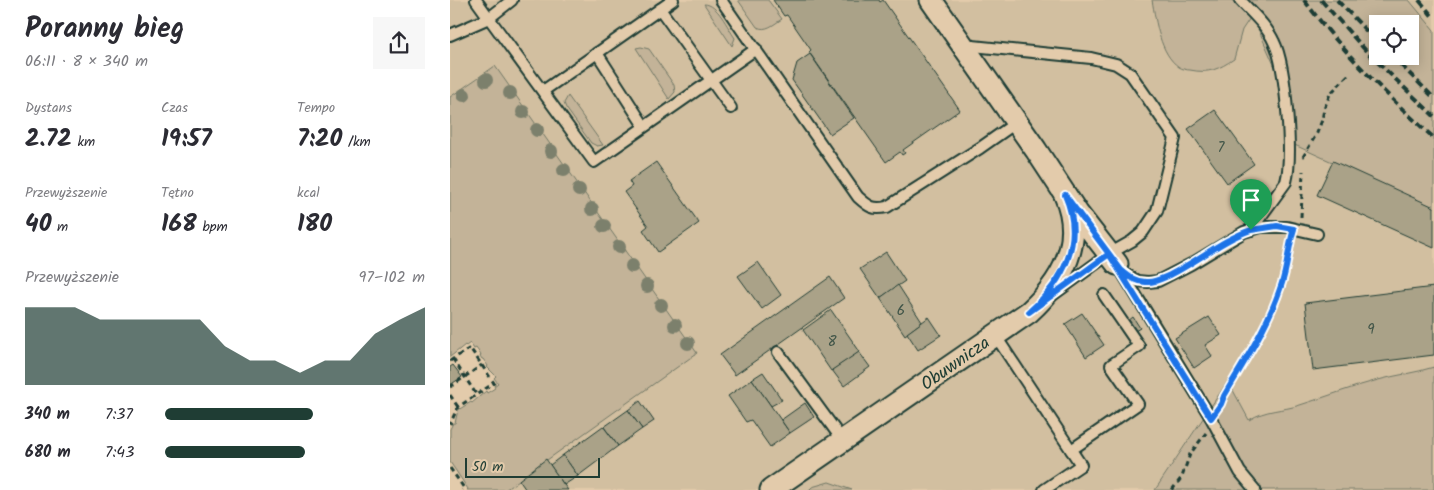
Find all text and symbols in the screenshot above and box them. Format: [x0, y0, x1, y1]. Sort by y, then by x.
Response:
text: Poranny bieg [25, 7, 184, 52]
map controls [1369, 15, 1419, 65]
button: locate [1369, 15, 1419, 65]
button: share [373, 17, 425, 69]
text: 06:11 · 8 × 340 m [25, 49, 148, 74]
text: Dystans [25, 97, 72, 119]
text: Czas [161, 97, 188, 119]
text: Tempo [297, 97, 335, 119]
text: 2.72 [25, 119, 72, 159]
text: 19:57 [161, 119, 212, 159]
text: 7:20 [297, 119, 342, 159]
text: km [72, 131, 95, 153]
text: /km [342, 131, 371, 153]
house number: 7 [1218, 136, 1226, 160]
pin [1230, 179, 1272, 230]
text: Przewyższenie [25, 182, 107, 204]
text: Tętno [161, 182, 194, 204]
text: kcal [297, 182, 320, 204]
icon: arrive [1237, 186, 1265, 214]
text: 40 [25, 204, 51, 244]
text: 168 [161, 204, 197, 244]
text: 180 [297, 204, 332, 244]
text: m [51, 216, 68, 238]
text: bpm [197, 216, 228, 238]
text: Przewyższenie [25, 265, 119, 290]
text: 97–102 m [359, 265, 425, 290]
house number: 6 [897, 299, 905, 323]
house number: 9 [1367, 318, 1375, 342]
house number: 8 [827, 330, 837, 354]
street label: Obuwnicza [915, 330, 997, 399]
text: 340 m [25, 402, 70, 427]
text: 7:37 [105, 402, 133, 427]
text: 680 m [25, 440, 71, 465]
text: 7:43 [105, 440, 134, 465]
scale bar [465, 455, 600, 478]
text: 50 m [472, 456, 503, 478]

